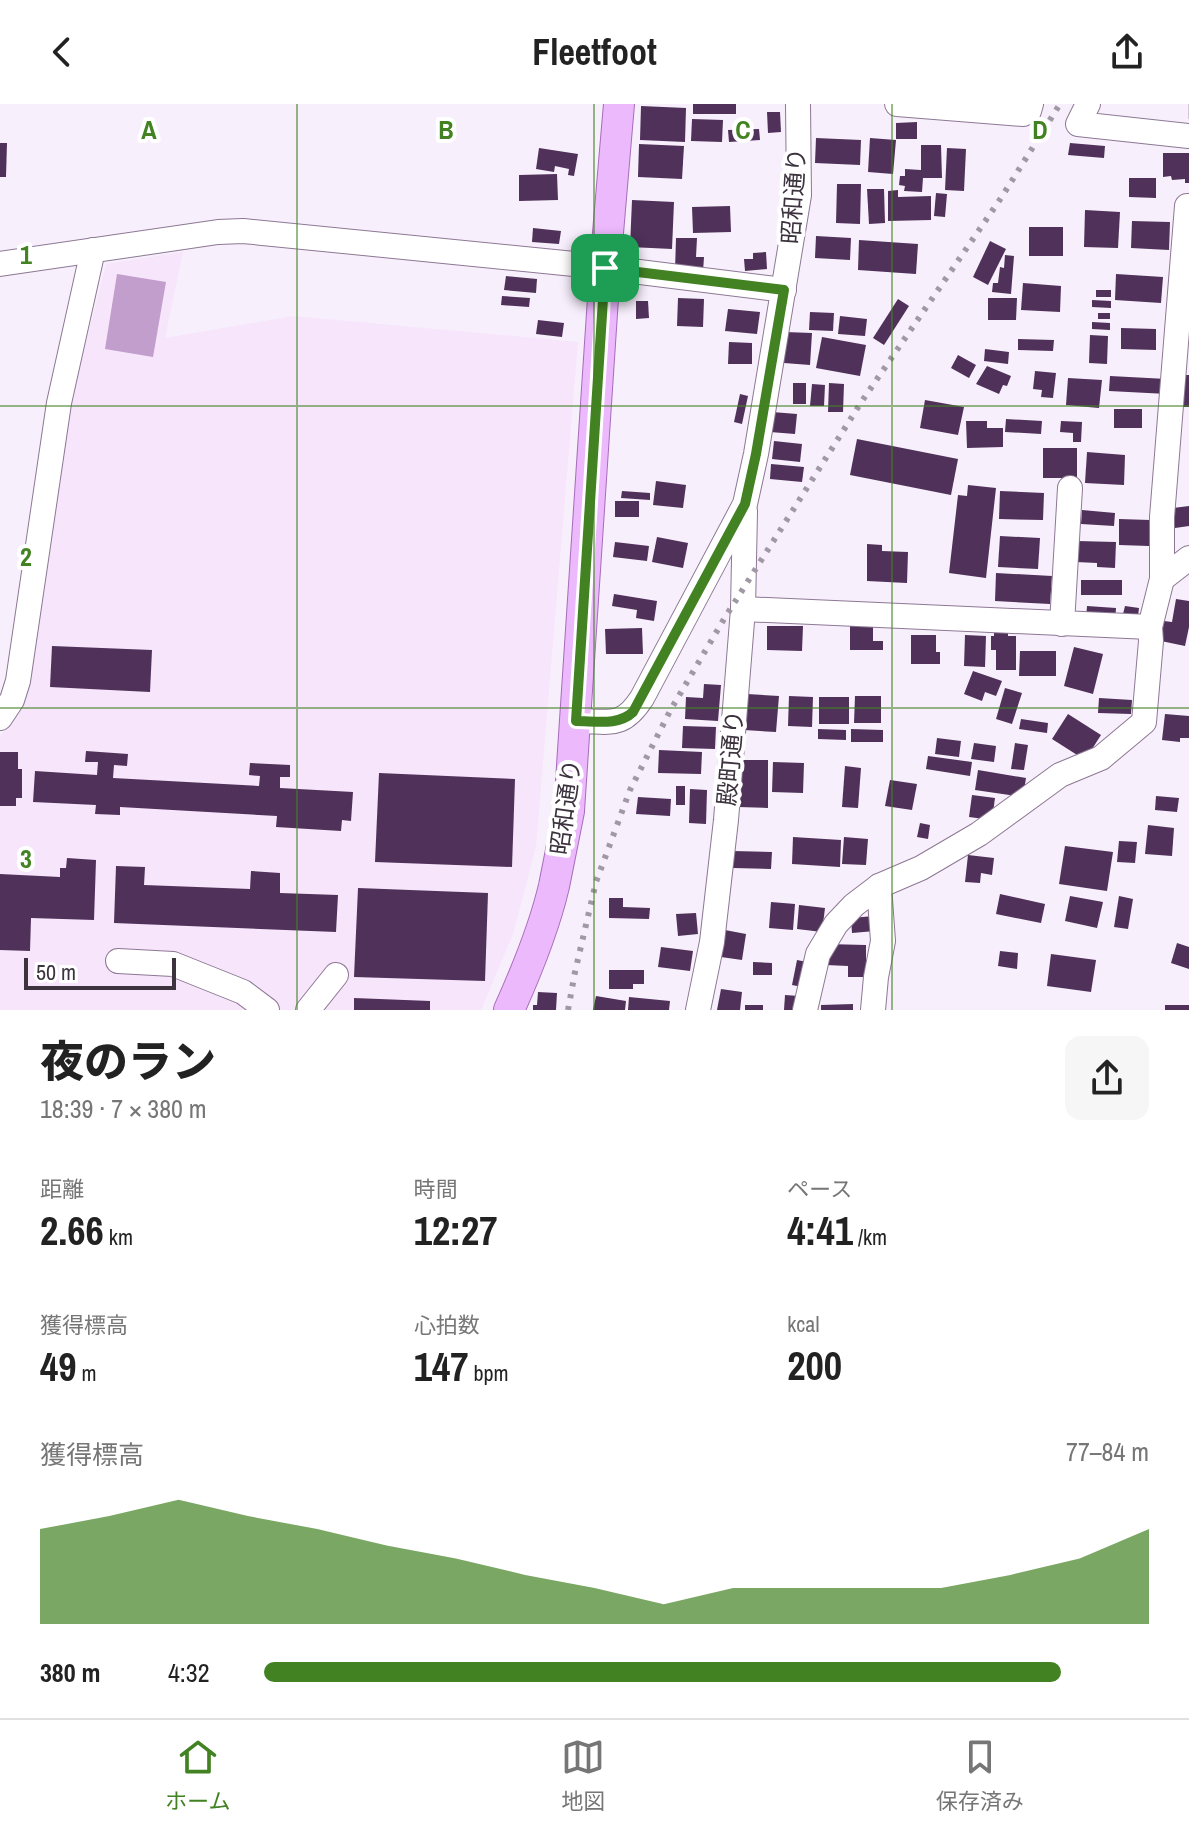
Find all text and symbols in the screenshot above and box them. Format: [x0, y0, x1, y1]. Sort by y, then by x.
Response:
text: Fleetfoot [532, 28, 657, 76]
icon: back [40, 30, 84, 74]
icon: share [1105, 30, 1149, 74]
text: A [141, 112, 157, 147]
text: B [438, 112, 454, 147]
text: C [735, 112, 751, 147]
text: D [1032, 112, 1048, 147]
street label: 昭和通り [774, 147, 812, 245]
pin [571, 234, 639, 302]
text: 1 [20, 237, 32, 272]
icon: arrive [583, 246, 627, 290]
text: 2 [20, 539, 32, 574]
street label: 殿町通り [710, 709, 750, 807]
street label: 昭和通り [542, 757, 588, 857]
text: 3 [20, 841, 32, 876]
scale bar [24, 954, 176, 990]
text: 50 m [36, 957, 76, 987]
text: 夜のラン [40, 1031, 216, 1091]
button: share [1065, 1036, 1149, 1120]
text: 18:39 · 7 × 380 m [40, 1091, 207, 1126]
text: 距離 [40, 1174, 84, 1204]
text: 時間 [414, 1174, 458, 1204]
text: ペース [787, 1174, 852, 1204]
text: 2.66 [40, 1204, 104, 1257]
text: 12:27 [414, 1204, 498, 1257]
text: 4:41 [787, 1204, 853, 1257]
text: km [104, 1222, 133, 1252]
text: /km [853, 1222, 887, 1252]
text: kcal [787, 1309, 819, 1339]
text: 獲得標高 [40, 1310, 128, 1340]
text: 心拍数 [414, 1310, 480, 1340]
text: 200 [787, 1339, 842, 1392]
text: 49 [40, 1340, 76, 1393]
text: 147 [414, 1340, 468, 1393]
text: m [76, 1358, 97, 1388]
text: bpm [468, 1358, 509, 1388]
text: 77–84 m [1066, 1434, 1149, 1469]
text: 獲得標高 [40, 1437, 144, 1472]
text: 380 m [40, 1655, 100, 1690]
text: 4:32 [168, 1655, 210, 1690]
tab: ホーム [165, 1735, 231, 1816]
tab: 地図 [561, 1735, 605, 1816]
tab: 保存済み [936, 1735, 1024, 1816]

